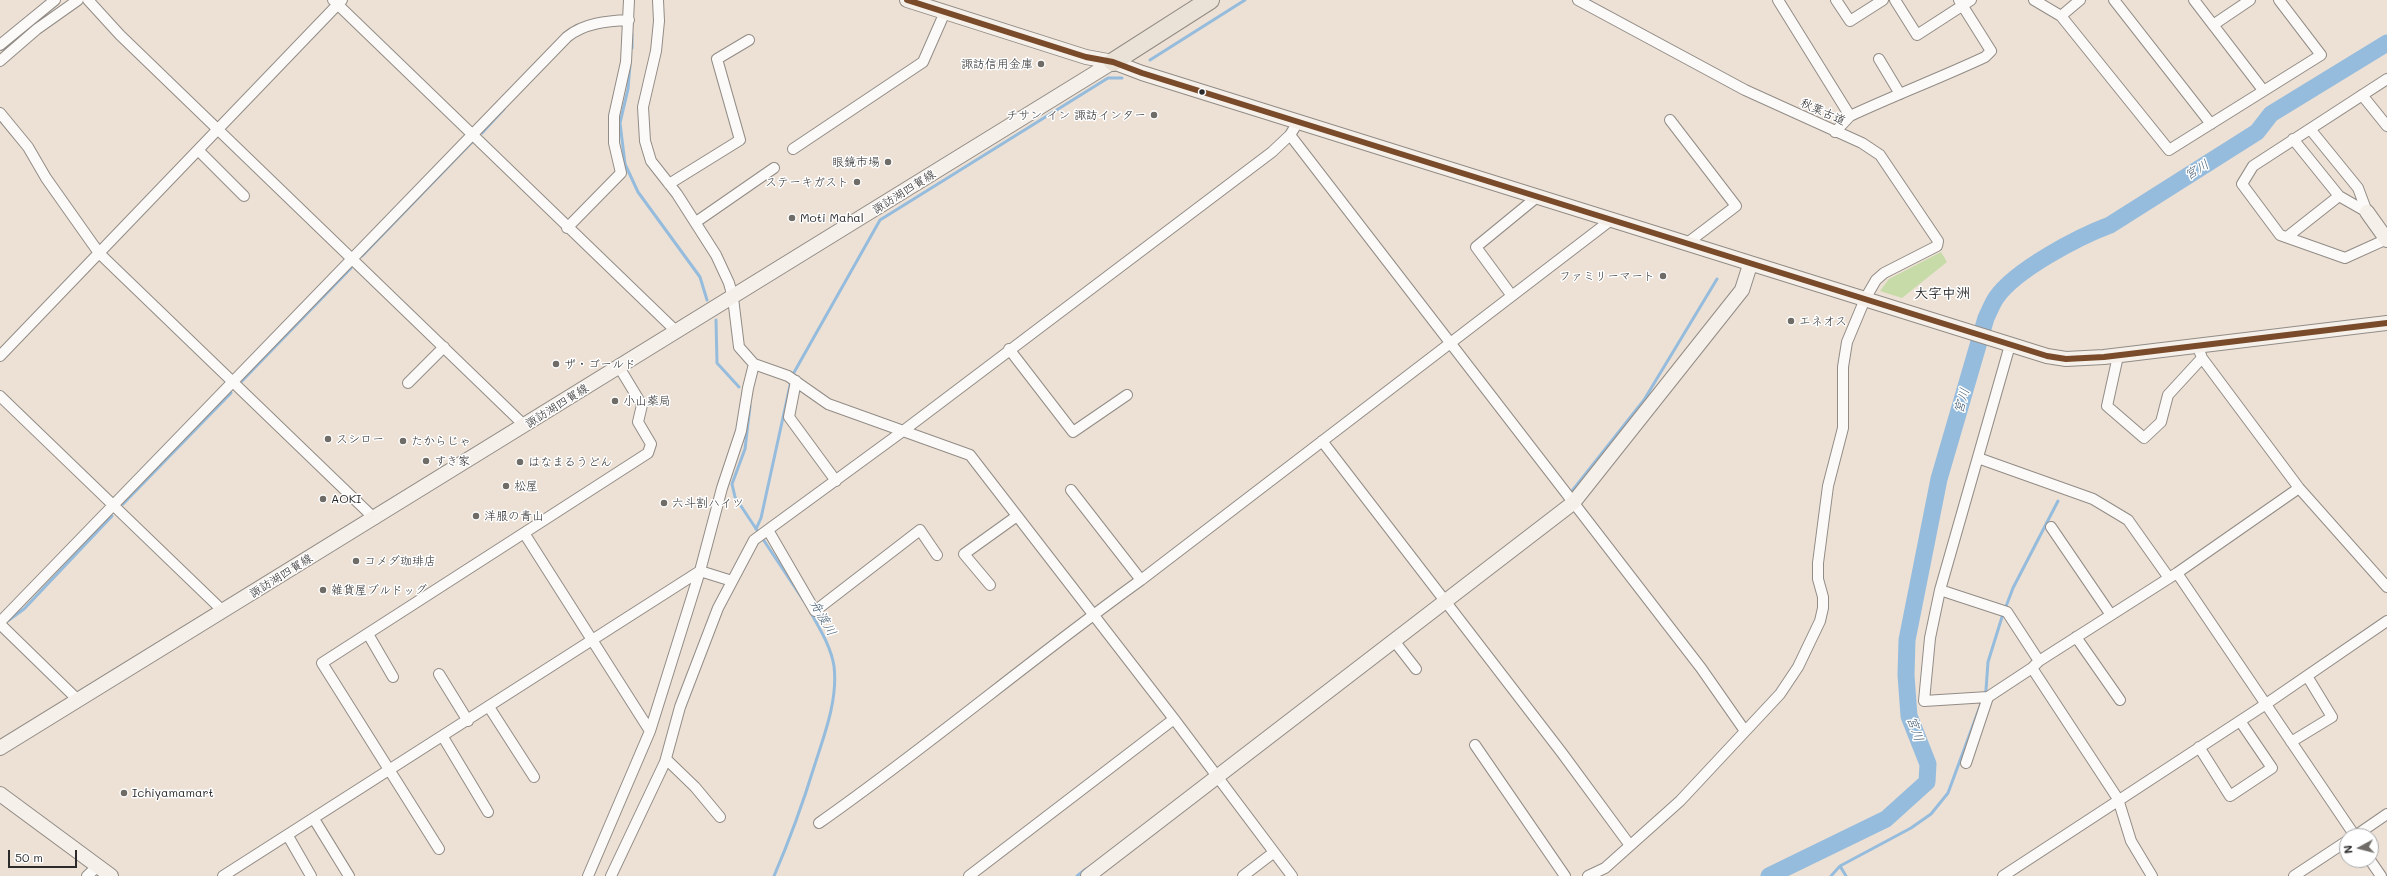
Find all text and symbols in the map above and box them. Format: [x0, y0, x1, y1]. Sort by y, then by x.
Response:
place label: 諏訪信用金庫 [961, 57, 1033, 71]
marker: 諏訪信用金庫 [1036, 59, 1046, 69]
unlabelled marker [1197, 87, 1207, 97]
street label: 秋葉古道 [1798, 96, 1848, 128]
place label: チサン イン 諏訪インター [1006, 108, 1146, 122]
marker: チサン イン 諏訪インター [1149, 110, 1159, 120]
place label: 眼鏡市場 [832, 155, 880, 169]
water label: 宮川 [2182, 156, 2212, 184]
marker: 眼鏡市場 [883, 157, 893, 167]
street label: 諏訪湖四賀線 [870, 167, 938, 217]
place label: ステーキガスト [765, 175, 849, 189]
marker: ステーキガスト [852, 177, 862, 187]
place label: Moti Mahal [800, 211, 864, 225]
marker: Moti Mahal [787, 213, 797, 223]
place label: ファミリーマート [1559, 269, 1655, 283]
marker: ファミリーマート [1658, 271, 1668, 281]
district label: 大字中洲 [1914, 286, 1970, 302]
place label: エネオス [1799, 314, 1847, 328]
marker: エネオス [1786, 316, 1796, 326]
place label: ザ・ゴールド [564, 357, 636, 371]
marker: ザ・ゴールド [551, 359, 561, 369]
street label: 諏訪湖四賀線 [523, 381, 591, 431]
water label: 宮川 [1951, 386, 1973, 416]
place label: 小山薬局 [623, 394, 671, 408]
marker: 小山薬局 [610, 396, 620, 406]
place label: スシロー [336, 432, 384, 446]
marker: スシロー [323, 434, 333, 444]
place label: たからじゃ [411, 434, 471, 448]
marker: たからじゃ [398, 436, 408, 446]
place label: すき家 [434, 454, 470, 468]
place label: はなまるうどん [528, 455, 612, 469]
marker: すき家 [421, 456, 431, 466]
marker: はなまるうどん [515, 457, 525, 467]
place label: 松屋 [514, 479, 538, 493]
marker: 松屋 [501, 481, 511, 491]
place label: AOKI [331, 492, 361, 506]
marker: AOKI [318, 494, 328, 504]
place label: 六斗割ハイツ [672, 496, 744, 510]
marker: 六斗割ハイツ [659, 498, 669, 508]
place label: 洋服の青山 [484, 509, 544, 523]
marker: 洋服の青山 [471, 511, 481, 521]
street label: 諏訪湖四賀線 [247, 551, 315, 601]
place label: コメダ珈琲店 [364, 554, 436, 568]
marker: コメダ珈琲店 [351, 556, 361, 566]
place label: 雑貨屋ブルドッグ [331, 583, 427, 597]
marker: 雑貨屋ブルドッグ [318, 585, 328, 595]
water label: 舟渡川 [806, 597, 840, 639]
water label: 宮川 [1903, 714, 1927, 744]
place label: Ichiyamamart [132, 786, 214, 800]
marker: Ichiyamamart [119, 788, 129, 798]
north arrow [2339, 828, 2379, 868]
scale bar [10, 842, 79, 868]
text: N [2340, 844, 2356, 854]
text: 50 m [15, 849, 43, 865]

